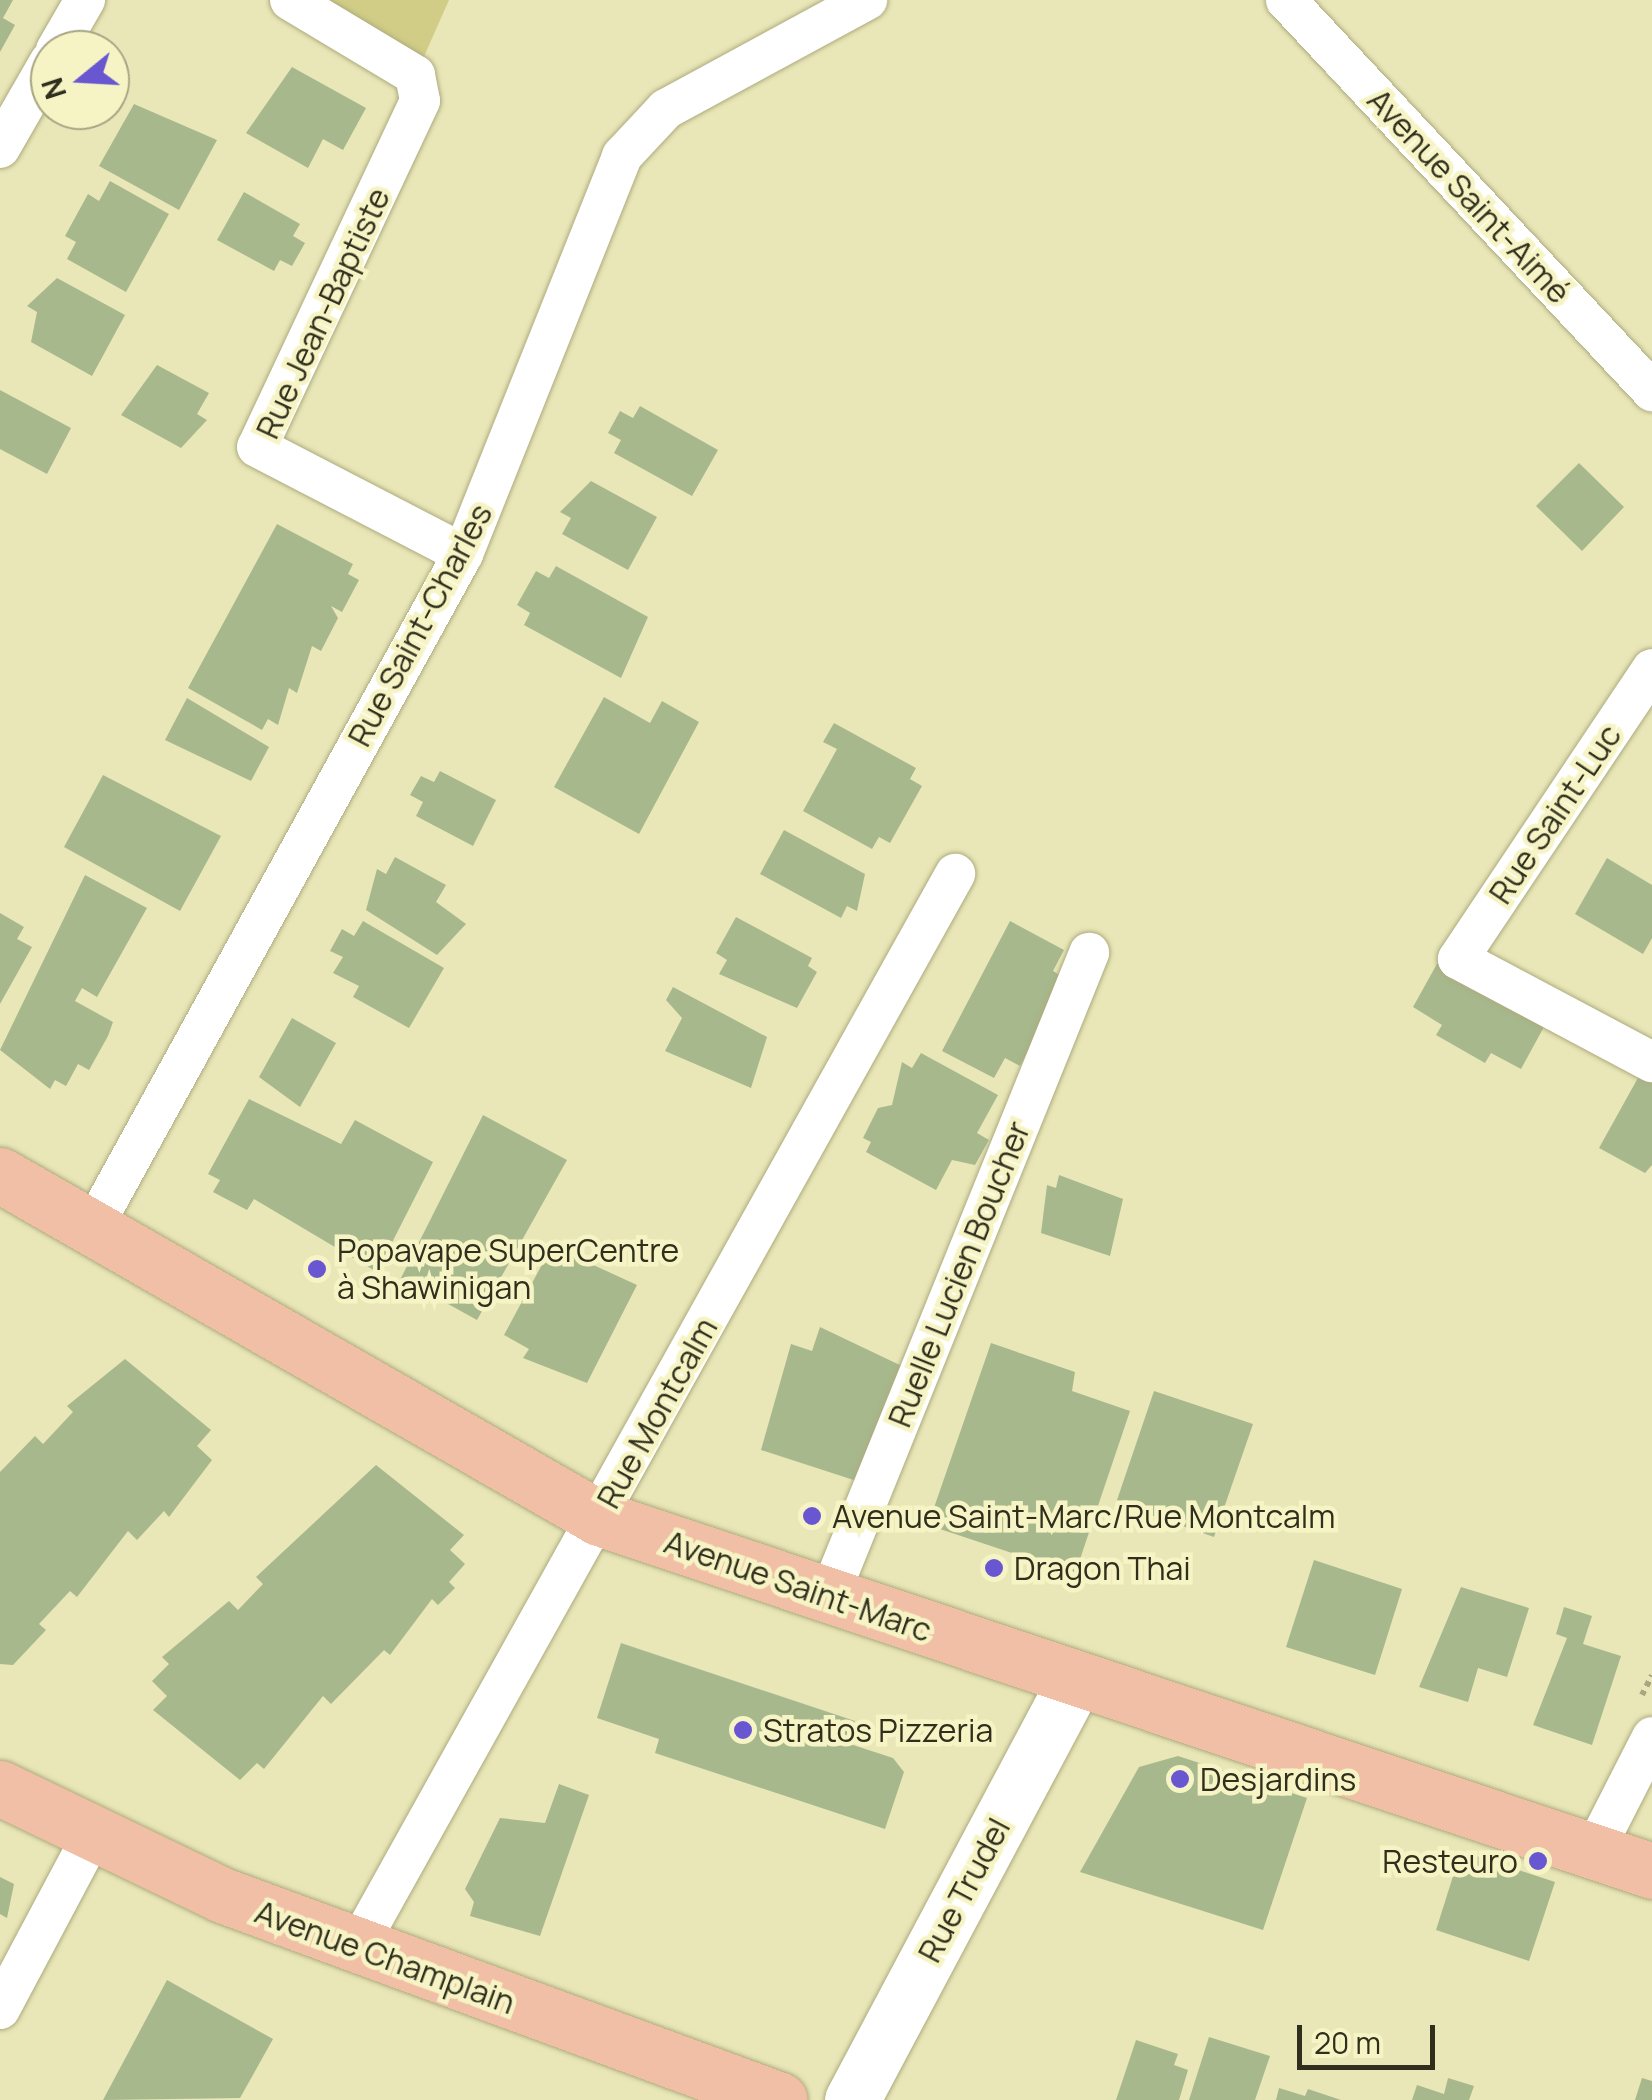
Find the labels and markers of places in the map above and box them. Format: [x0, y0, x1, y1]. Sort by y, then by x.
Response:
place label: Popavape SuperCentre à Shawinigan [337, 1232, 679, 1307]
marker: Popavape SuperCentre à Shawinigan [306, 1258, 328, 1280]
place label: Avenue Saint-Marc/Rue Montcalm [832, 1497, 1335, 1535]
marker: Avenue Saint-Marc/Rue Montcalm [801, 1505, 823, 1527]
place label: Dragon Thai [1014, 1549, 1191, 1587]
marker: Dragon Thai [983, 1557, 1005, 1579]
place label: Stratos Pizzeria [763, 1711, 993, 1749]
marker: Stratos Pizzeria [732, 1719, 754, 1741]
place label: Desjardins [1200, 1760, 1356, 1798]
marker: Desjardins [1169, 1768, 1191, 1790]
place label: Resteuro [1382, 1842, 1518, 1880]
marker: Resteuro [1527, 1850, 1549, 1872]

